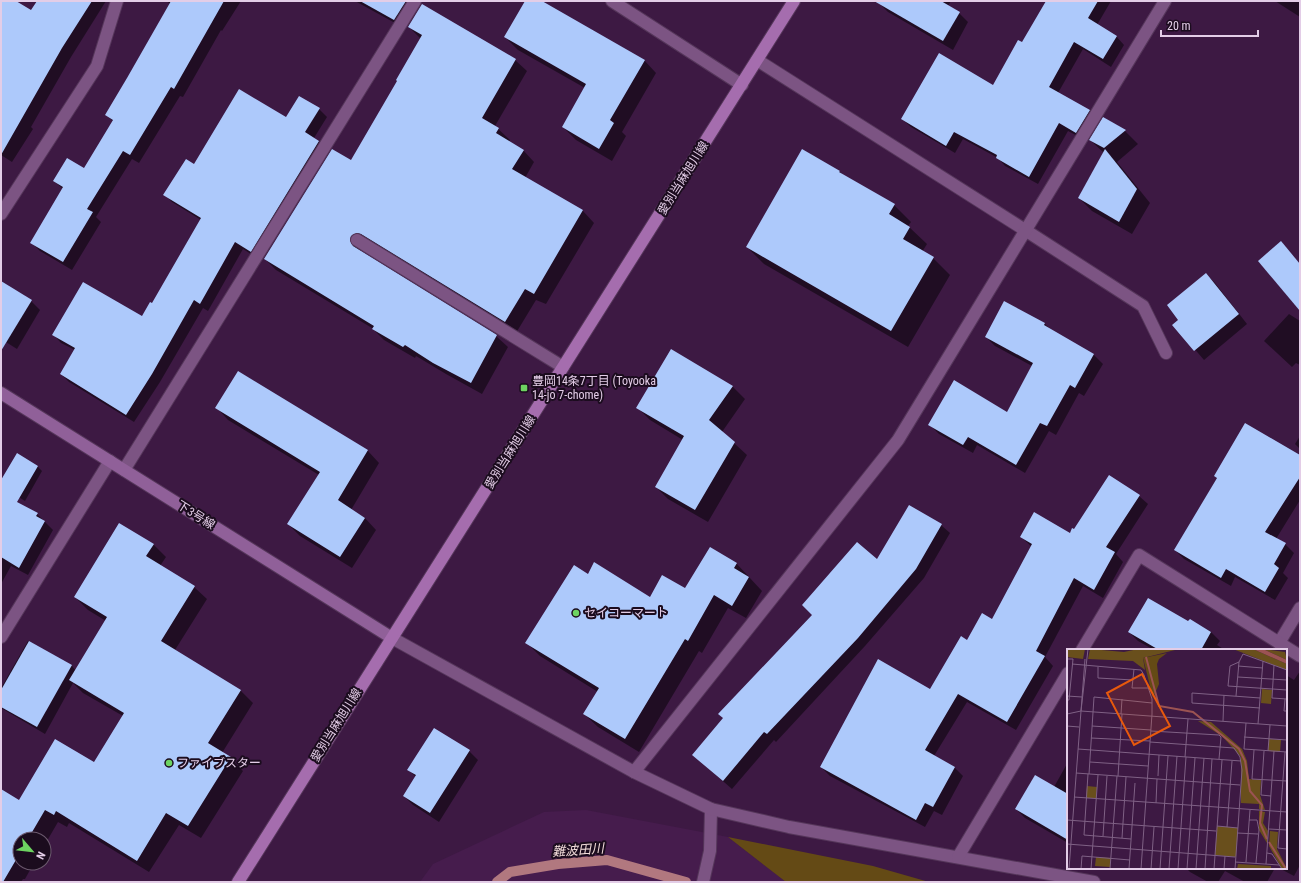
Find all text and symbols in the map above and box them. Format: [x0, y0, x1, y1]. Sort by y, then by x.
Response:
scale bar [1161, 12, 1258, 38]
text: 20 m [1167, 19, 1191, 33]
street label: 愛別当麻旭川線 [655, 139, 711, 217]
place label: 豊岡14条7丁目 (Toyooka 14-jo 7-chome) [532, 374, 656, 402]
marker: 豊岡14条7丁目 (Toyooka 14-jo 7-chome) [519, 383, 529, 393]
street label: 愛別当麻旭川線 [482, 413, 538, 491]
street label: 下3号線 [175, 498, 217, 532]
place label: セイコーマート [584, 606, 668, 620]
marker: セイコーマート [571, 608, 581, 618]
inset map [1067, 649, 1287, 869]
street label: 愛別当麻旭川線 [308, 686, 364, 764]
place label: ファイブスター [177, 756, 261, 770]
marker: ファイブスター [164, 758, 174, 768]
north arrow [12, 831, 52, 871]
water label: 難波田川 [552, 841, 606, 859]
text: N [33, 849, 48, 862]

